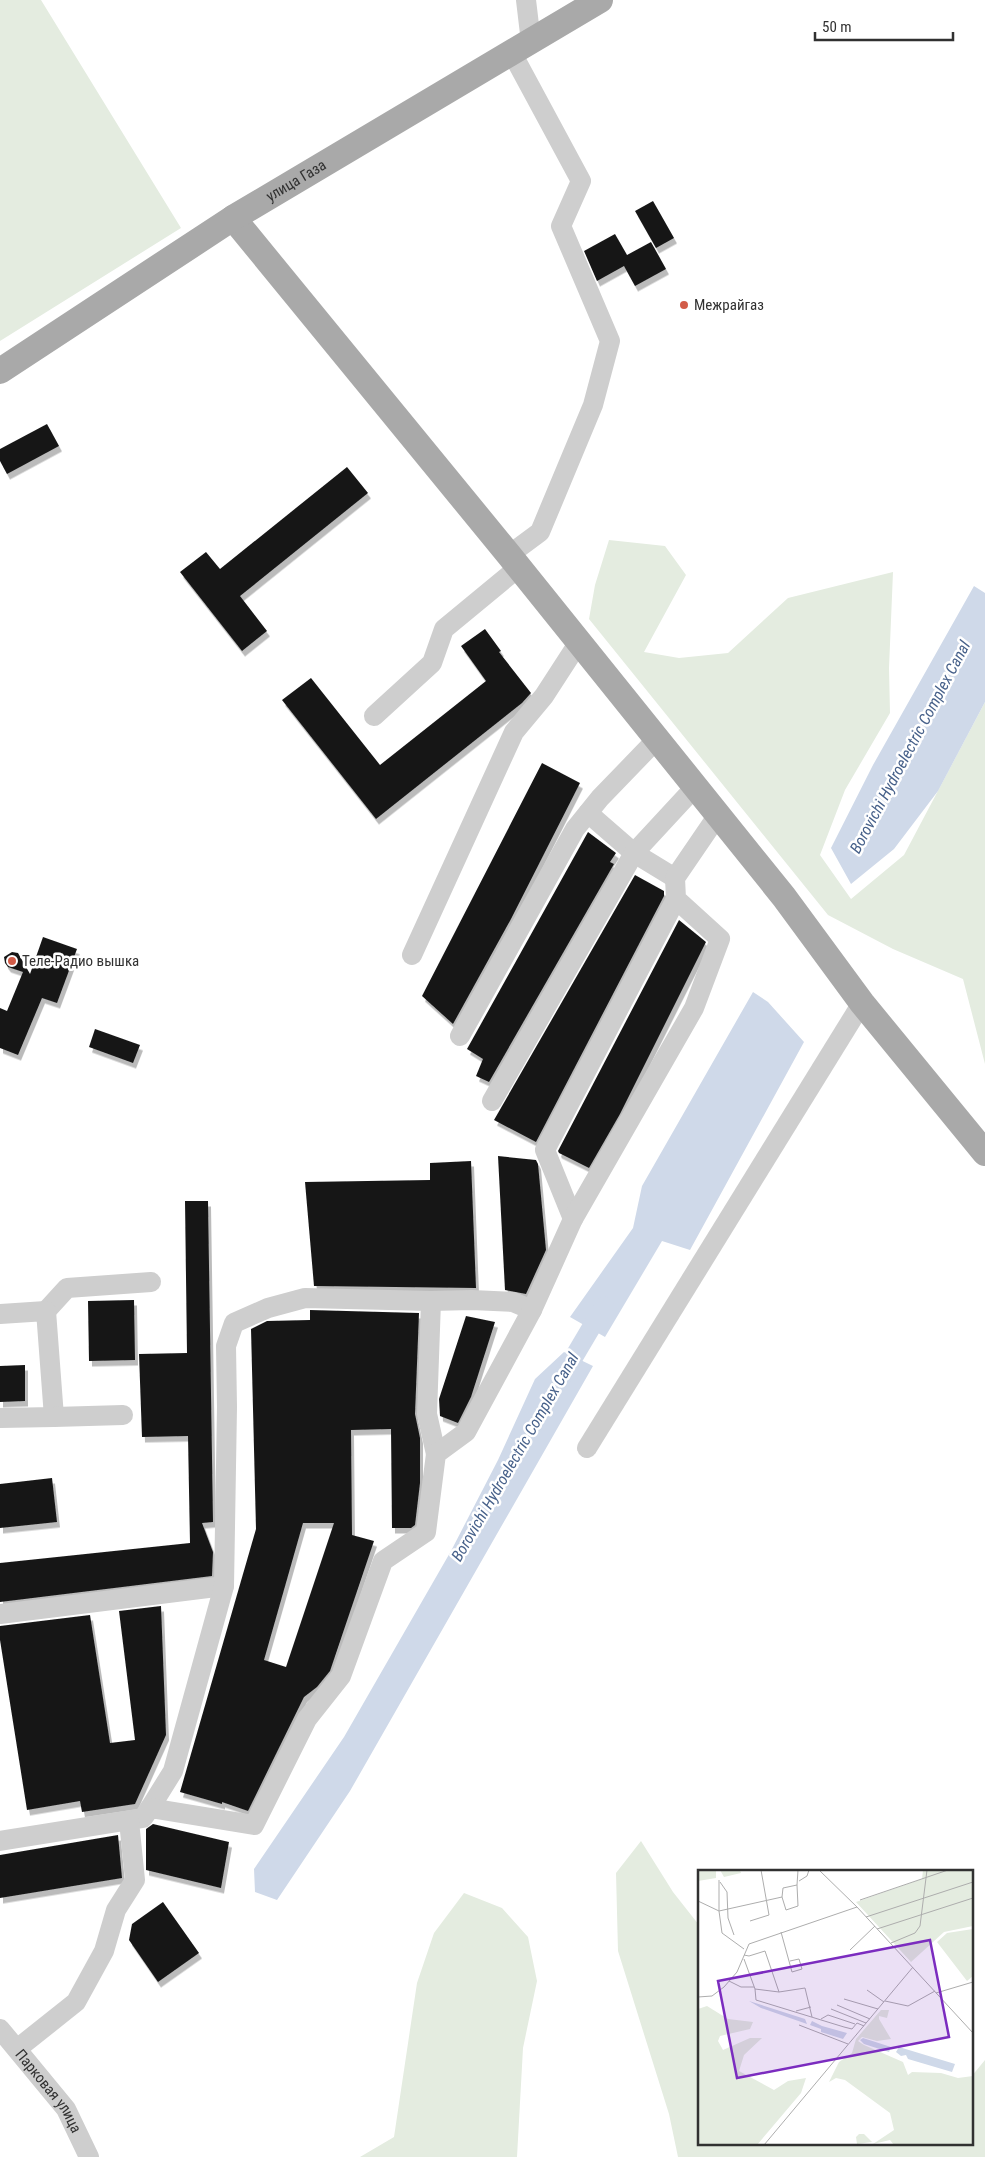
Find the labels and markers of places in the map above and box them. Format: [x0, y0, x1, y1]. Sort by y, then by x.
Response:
place label: Межрайгаз [694, 296, 764, 314]
marker: Межрайгаз [678, 299, 690, 311]
place label: Теле-Радио вышка [22, 952, 139, 970]
marker: Теле-Радио вышка [6, 955, 18, 967]

